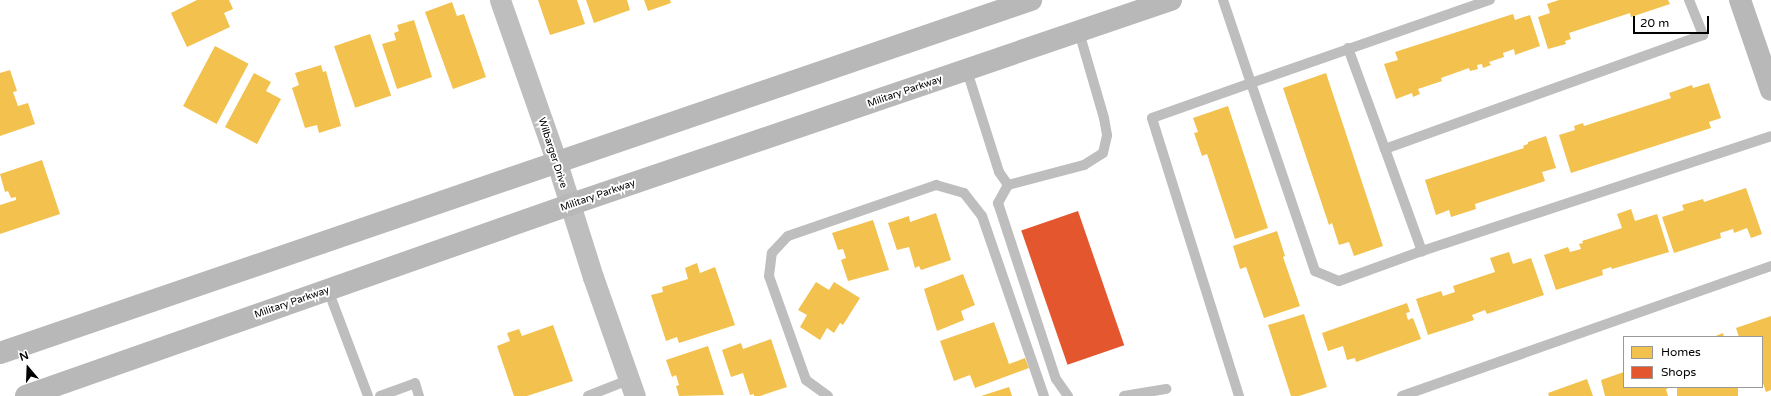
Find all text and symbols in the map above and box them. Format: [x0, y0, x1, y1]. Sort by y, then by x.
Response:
scale bar [1635, 8, 1711, 34]
text: 20 m [1640, 16, 1669, 30]
street label: Military Parkway [866, 74, 944, 110]
street label: Wilbarger Drive [535, 116, 569, 190]
street label: Military Parkway [559, 178, 637, 214]
street label: Military Parkway [253, 285, 331, 321]
legend [1623, 336, 1763, 388]
text: Homes [1661, 345, 1701, 359]
north arrow [8, 348, 48, 388]
text: N [18, 349, 30, 364]
text: Shops [1661, 365, 1696, 379]

